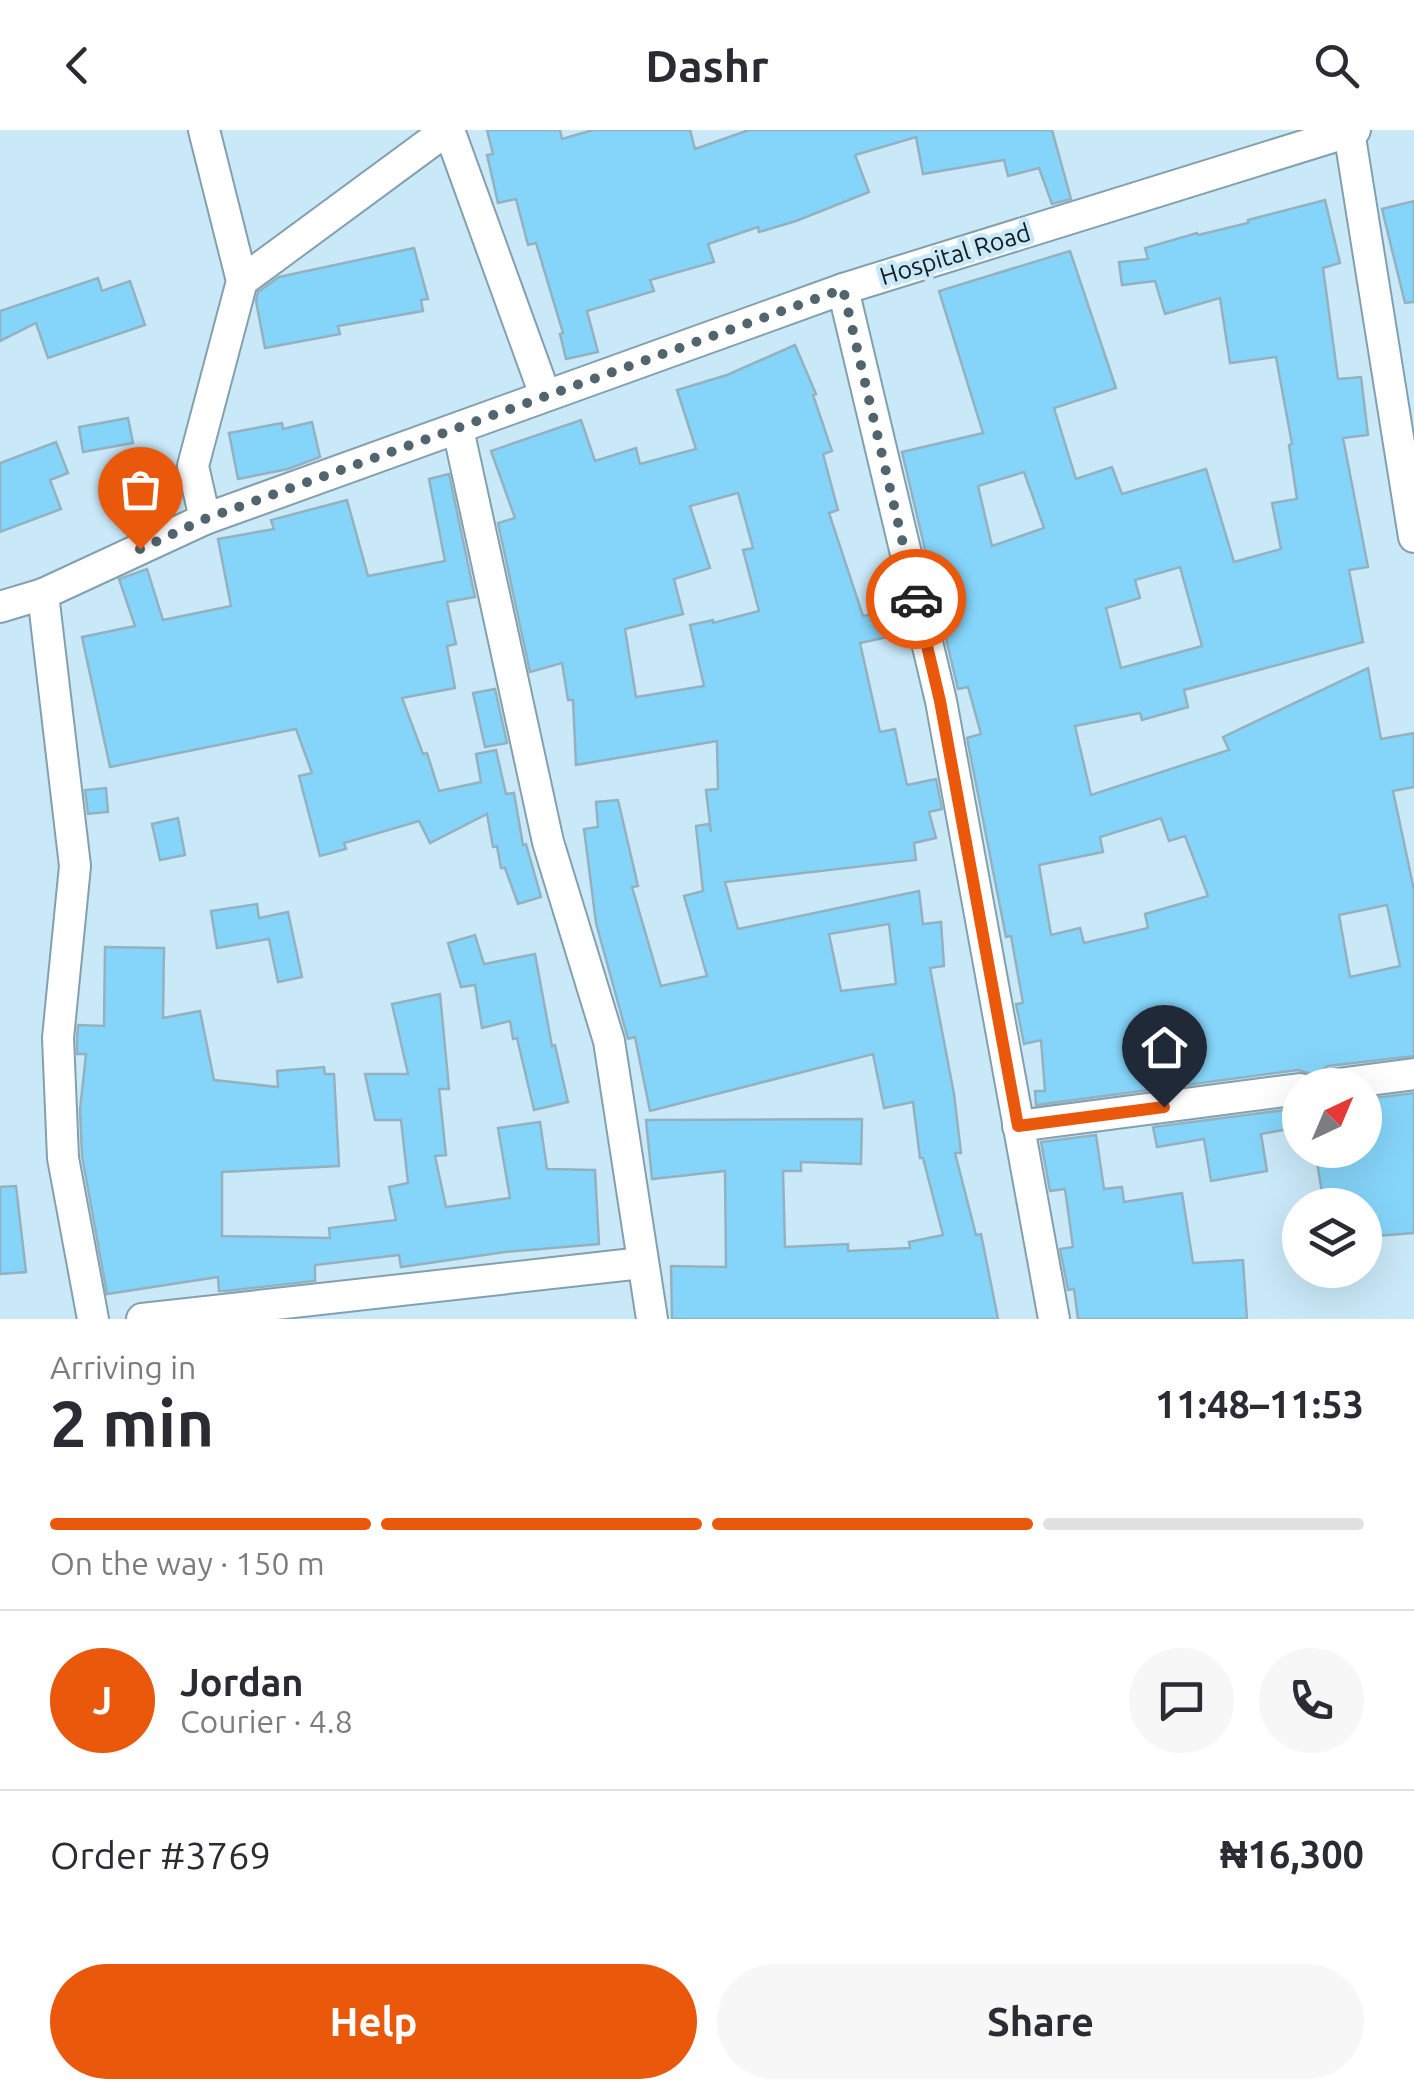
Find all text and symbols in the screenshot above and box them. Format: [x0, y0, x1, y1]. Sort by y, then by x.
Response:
icon: back [50, 38, 105, 93]
icon: search [1309, 38, 1364, 93]
text: Dashr [645, 40, 769, 91]
street label: Hospital Road [876, 218, 1034, 290]
pin [98, 447, 183, 550]
icon: bag [113, 462, 168, 517]
courier [866, 549, 966, 649]
icon: car [889, 572, 944, 627]
pin [1122, 1005, 1207, 1108]
icon: home [1137, 1020, 1192, 1075]
north arrow [1282, 1068, 1382, 1168]
map controls [1282, 1068, 1382, 1288]
button: layers [1282, 1188, 1382, 1288]
text: Arriving in [50, 1349, 196, 1385]
text: 11:48–11:53 [1155, 1383, 1364, 1425]
text: 2 min [50, 1386, 214, 1459]
text: On the way · 150 m [50, 1545, 325, 1581]
button: chat [1129, 1648, 1234, 1753]
button: phone [1259, 1648, 1364, 1753]
text: Jordan [180, 1661, 304, 1703]
text: J [93, 1679, 112, 1721]
text: Courier · 4.8 [180, 1703, 353, 1739]
text: ₦16,300 [1220, 1833, 1364, 1875]
text: Order #3769 [50, 1834, 271, 1876]
button: Help [50, 1964, 697, 2079]
button: Share [717, 1964, 1364, 2079]

